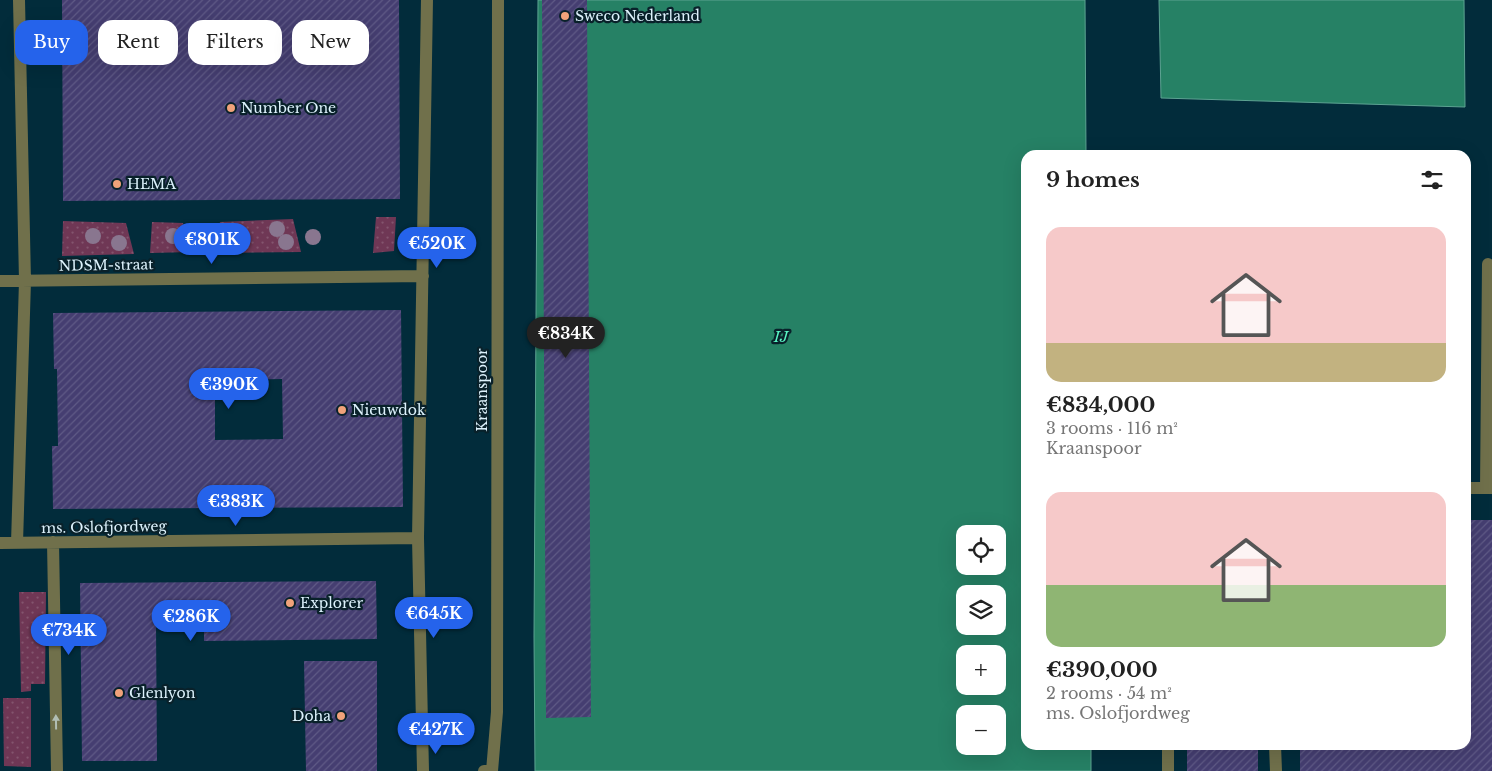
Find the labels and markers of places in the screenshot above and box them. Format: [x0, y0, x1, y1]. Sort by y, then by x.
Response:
place label: Sweco Nederland [575, 7, 701, 25]
marker: Sweco Nederland [559, 10, 571, 22]
place label: Number One [241, 99, 336, 117]
marker: Number One [225, 102, 237, 114]
place label: HEMA [127, 175, 176, 193]
marker: HEMA [111, 178, 123, 190]
pin: €801K [177, 222, 247, 265]
pin: €520K [402, 226, 472, 269]
pin: €834K [531, 316, 601, 359]
pin: €390K [194, 368, 264, 410]
place label: Nieuwdok [352, 401, 426, 419]
marker: Nieuwdok [336, 404, 348, 416]
pin: €383K [201, 484, 271, 527]
place label: Explorer [300, 594, 363, 612]
pin: €645K [399, 596, 469, 639]
marker: Explorer [284, 597, 296, 609]
pin: €286K [156, 600, 226, 642]
pin: €734K [34, 614, 104, 656]
place label: Glenlyon [129, 684, 196, 702]
marker: Glenlyon [113, 687, 125, 699]
place label: Doha [292, 707, 331, 725]
marker: Doha [335, 710, 347, 722]
pin: €427K [401, 712, 471, 755]

